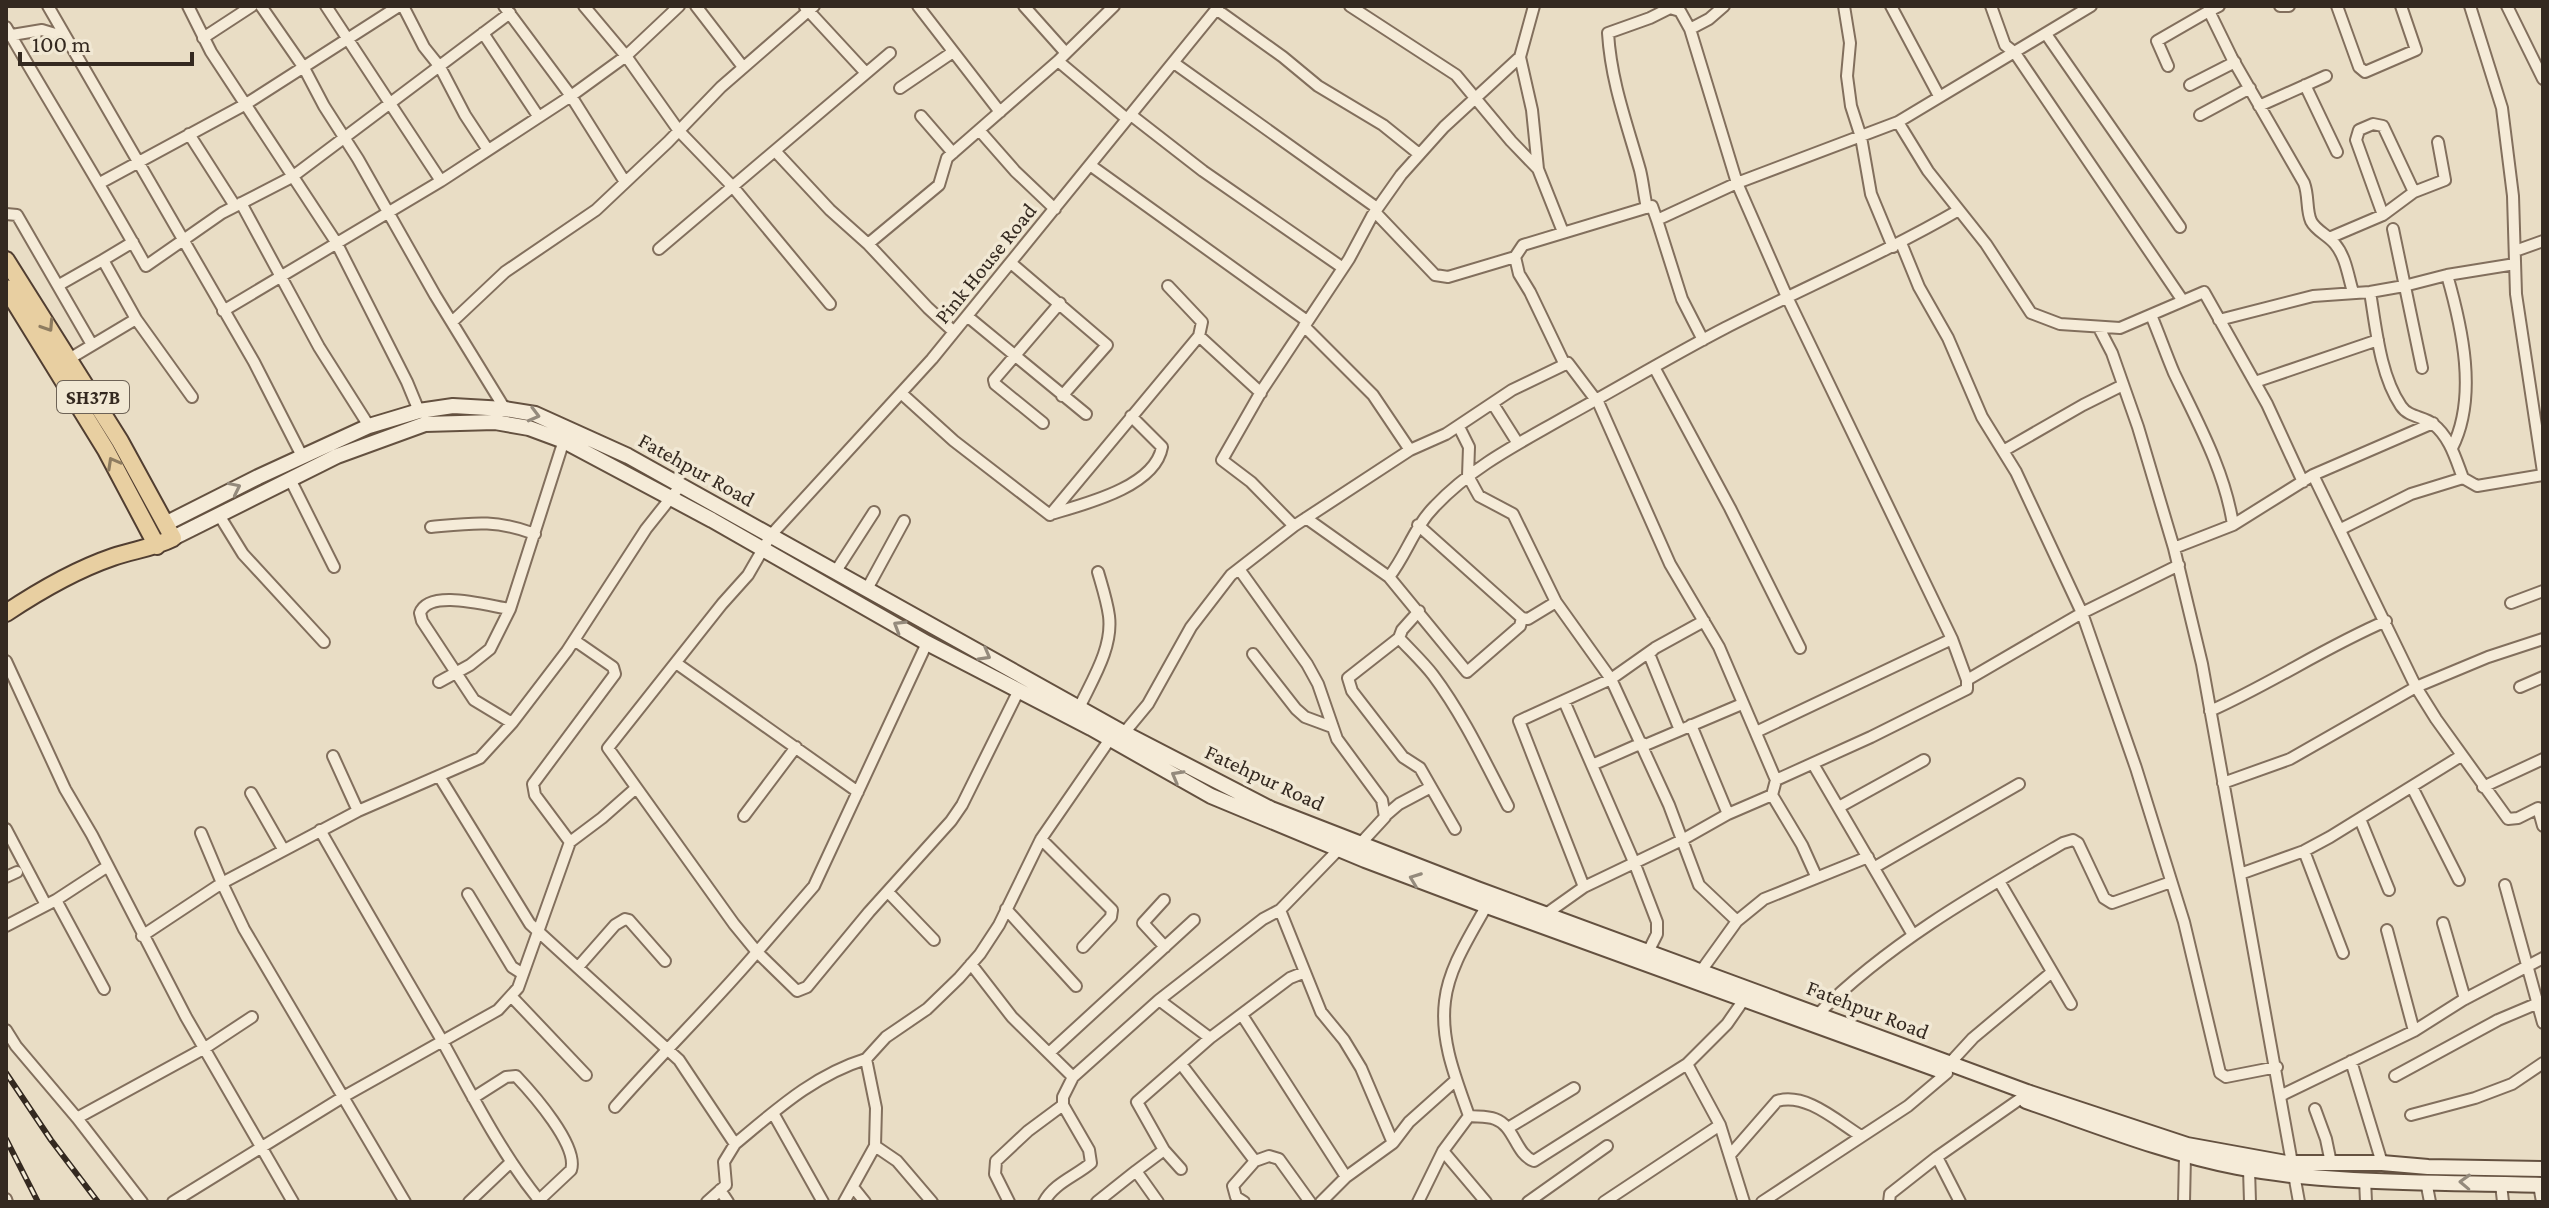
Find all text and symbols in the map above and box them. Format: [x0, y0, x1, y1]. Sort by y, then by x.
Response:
scale bar [20, 16, 192, 66]
text: 100 m [32, 30, 91, 57]
street label: Pink House Road [929, 198, 1042, 328]
one-way arrow [38, 317, 53, 332]
road number: SH37B [57, 381, 129, 413]
one-way arrow [526, 406, 540, 423]
street label: Fatehpur Road [634, 427, 760, 512]
one-way arrow [107, 457, 123, 472]
one-way arrow [226, 482, 241, 498]
one-way arrow [893, 620, 908, 636]
one-way arrow [976, 645, 991, 661]
street label: Fatehpur Road [1201, 739, 1329, 816]
one-way arrow [1171, 770, 1185, 786]
one-way arrow [1409, 872, 1423, 889]
street label: Fatehpur Road [1803, 975, 1933, 1044]
one-way arrow [2458, 1174, 2471, 1191]

